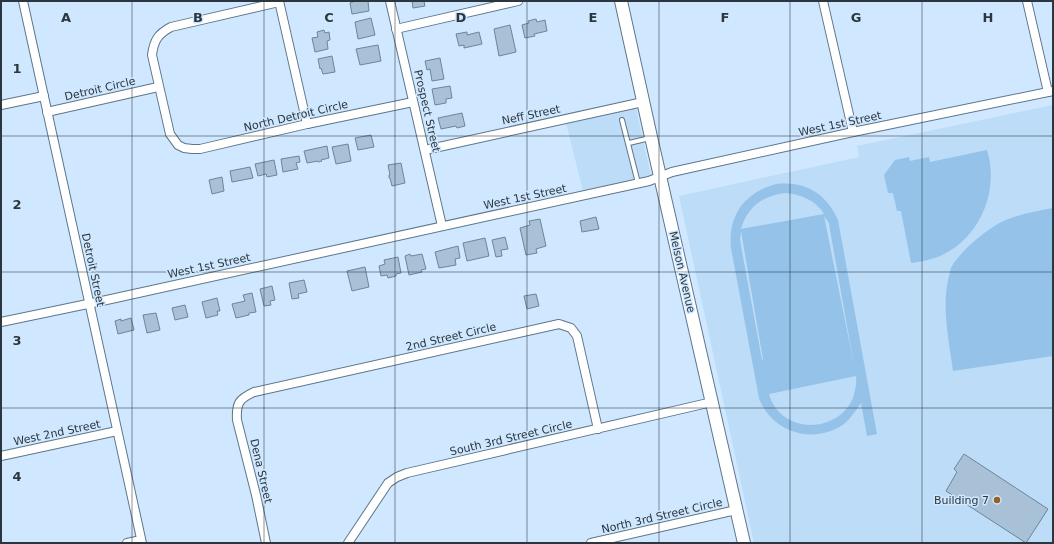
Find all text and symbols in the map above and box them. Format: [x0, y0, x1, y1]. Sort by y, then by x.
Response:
text: A [61, 10, 71, 25]
text: B [193, 10, 203, 25]
text: C [324, 10, 334, 25]
text: D [456, 10, 467, 25]
text: E [589, 10, 597, 25]
text: F [721, 10, 729, 25]
text: G [851, 10, 861, 25]
text: H [983, 10, 993, 25]
text: 1 [12, 61, 22, 76]
street label: Prospect Street [411, 69, 443, 154]
street label: Detroit Circle [63, 74, 137, 103]
street label: North Detroit Circle [243, 98, 350, 134]
street label: Neff Street [501, 102, 562, 128]
street label: West 1st Street [797, 109, 883, 139]
street label: West 1st Street [482, 182, 568, 212]
text: 2 [12, 197, 22, 212]
street label: Melson Avenue [666, 230, 698, 314]
street label: Detroit Street [79, 232, 107, 309]
street label: West 1st Street [166, 251, 252, 281]
street label: 2nd Street Circle [405, 320, 498, 354]
text: 3 [12, 333, 22, 348]
street label: West 2nd Street [12, 417, 102, 449]
street label: South 3rd Street Circle [449, 418, 574, 458]
street label: Dena Street [247, 437, 275, 505]
text: 4 [12, 469, 22, 484]
place label: Building 7 [934, 494, 989, 507]
marker: Building 7 [992, 495, 1002, 505]
street label: North 3rd Street Circle [600, 496, 724, 536]

